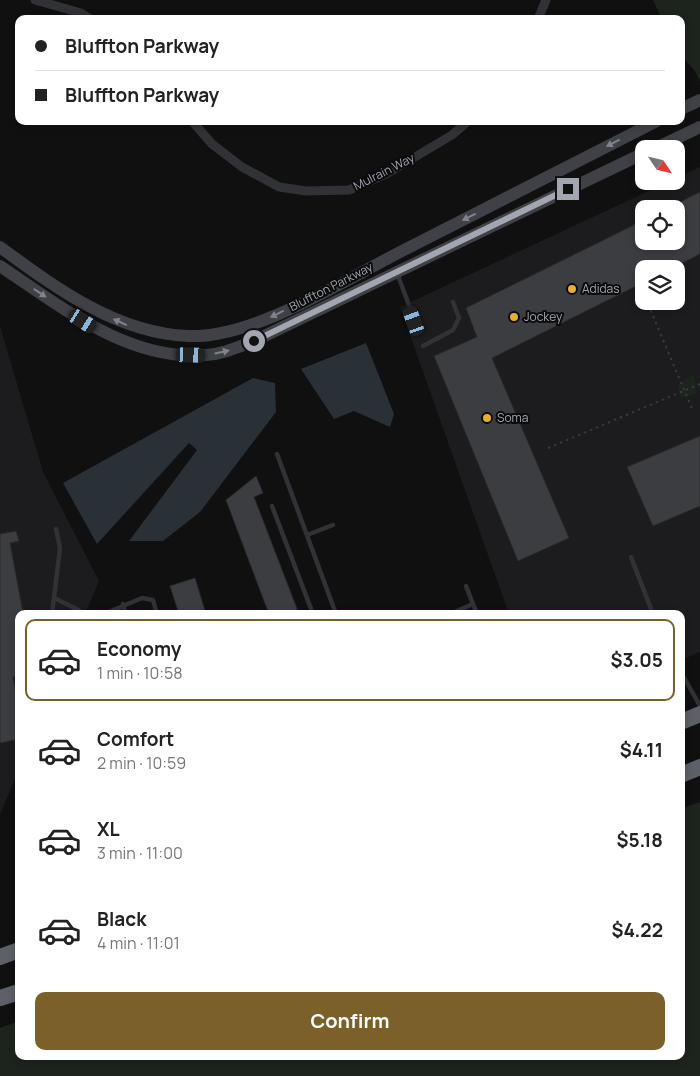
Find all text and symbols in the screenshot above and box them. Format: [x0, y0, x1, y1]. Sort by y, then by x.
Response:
text: Bluffton Parkway [65, 33, 219, 59]
text: Bluffton Parkway [65, 82, 219, 108]
one-way arrow [606, 139, 621, 147]
north arrow [635, 140, 685, 190]
map controls [635, 140, 685, 310]
street label: Mulrain Way [350, 149, 418, 194]
route end [557, 178, 579, 200]
button: locate [635, 200, 685, 250]
one-way arrow [461, 213, 476, 221]
street label: Bluffton Parkway [286, 258, 376, 315]
button: layers [635, 260, 685, 310]
place label: Adidas [582, 280, 620, 297]
marker: Adidas [566, 283, 578, 295]
one-way arrow [34, 288, 47, 298]
car [401, 304, 426, 338]
car [66, 307, 99, 335]
place label: Jockey [524, 308, 563, 325]
one-way arrow [270, 310, 284, 318]
marker: Jockey [508, 311, 520, 323]
one-way arrow [113, 317, 127, 325]
route start [243, 330, 265, 352]
car [175, 347, 206, 363]
one-way arrow [215, 348, 230, 356]
place label: Soma [497, 409, 528, 426]
marker: Soma [481, 412, 493, 424]
text: Economy [97, 636, 181, 662]
icon: car [37, 638, 82, 683]
text: $3.05 [611, 647, 663, 673]
text: 1 min · 10:58 [97, 662, 183, 684]
text: Comfort [97, 726, 174, 752]
icon: car [37, 728, 82, 773]
text: $4.11 [620, 737, 663, 763]
text: 2 min · 10:59 [97, 752, 186, 774]
text: XL [97, 816, 120, 842]
icon: car [37, 818, 82, 863]
text: $5.18 [616, 827, 663, 853]
text: 3 min · 11:00 [97, 842, 183, 864]
text: Black [97, 906, 146, 932]
icon: car [37, 908, 82, 953]
text: $4.22 [611, 917, 663, 943]
text: 4 min · 11:01 [97, 932, 180, 954]
button: Confirm [35, 992, 665, 1050]

